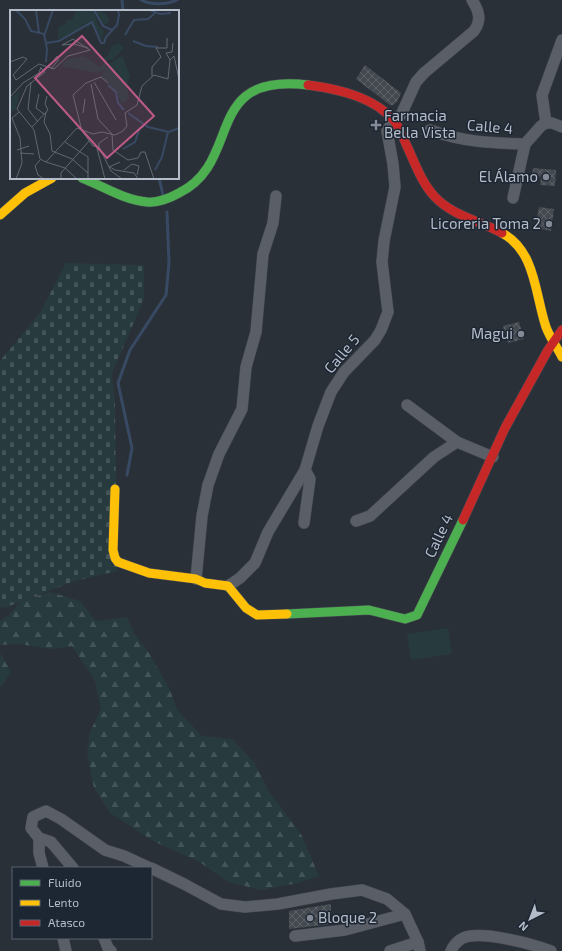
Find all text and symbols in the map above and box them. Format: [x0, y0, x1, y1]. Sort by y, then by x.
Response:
inset map [10, 10, 179, 179]
place label: Farmacia Bella Vista [384, 106, 456, 141]
street label: Calle 4 [466, 115, 514, 137]
marker: Farmacia Bella Vista [371, 120, 381, 130]
place label: El Álamo [479, 167, 538, 185]
marker: El Álamo [541, 172, 551, 182]
place label: Licoreria Toma 2 [430, 214, 541, 232]
marker: Licoreria Toma 2 [544, 219, 554, 229]
place label: Magui [471, 324, 513, 342]
marker: Magui [516, 329, 526, 339]
street label: Calle 5 [320, 330, 363, 376]
street label: Calle 4 [420, 511, 456, 560]
legend [12, 867, 152, 939]
text: Fluido [48, 875, 82, 889]
text: Lento [48, 895, 79, 909]
north arrow [510, 899, 550, 939]
place label: Bloque 2 [318, 908, 377, 926]
marker: Bloque 2 [305, 913, 315, 923]
text: Atasco [48, 915, 85, 929]
text: N [516, 919, 530, 934]

